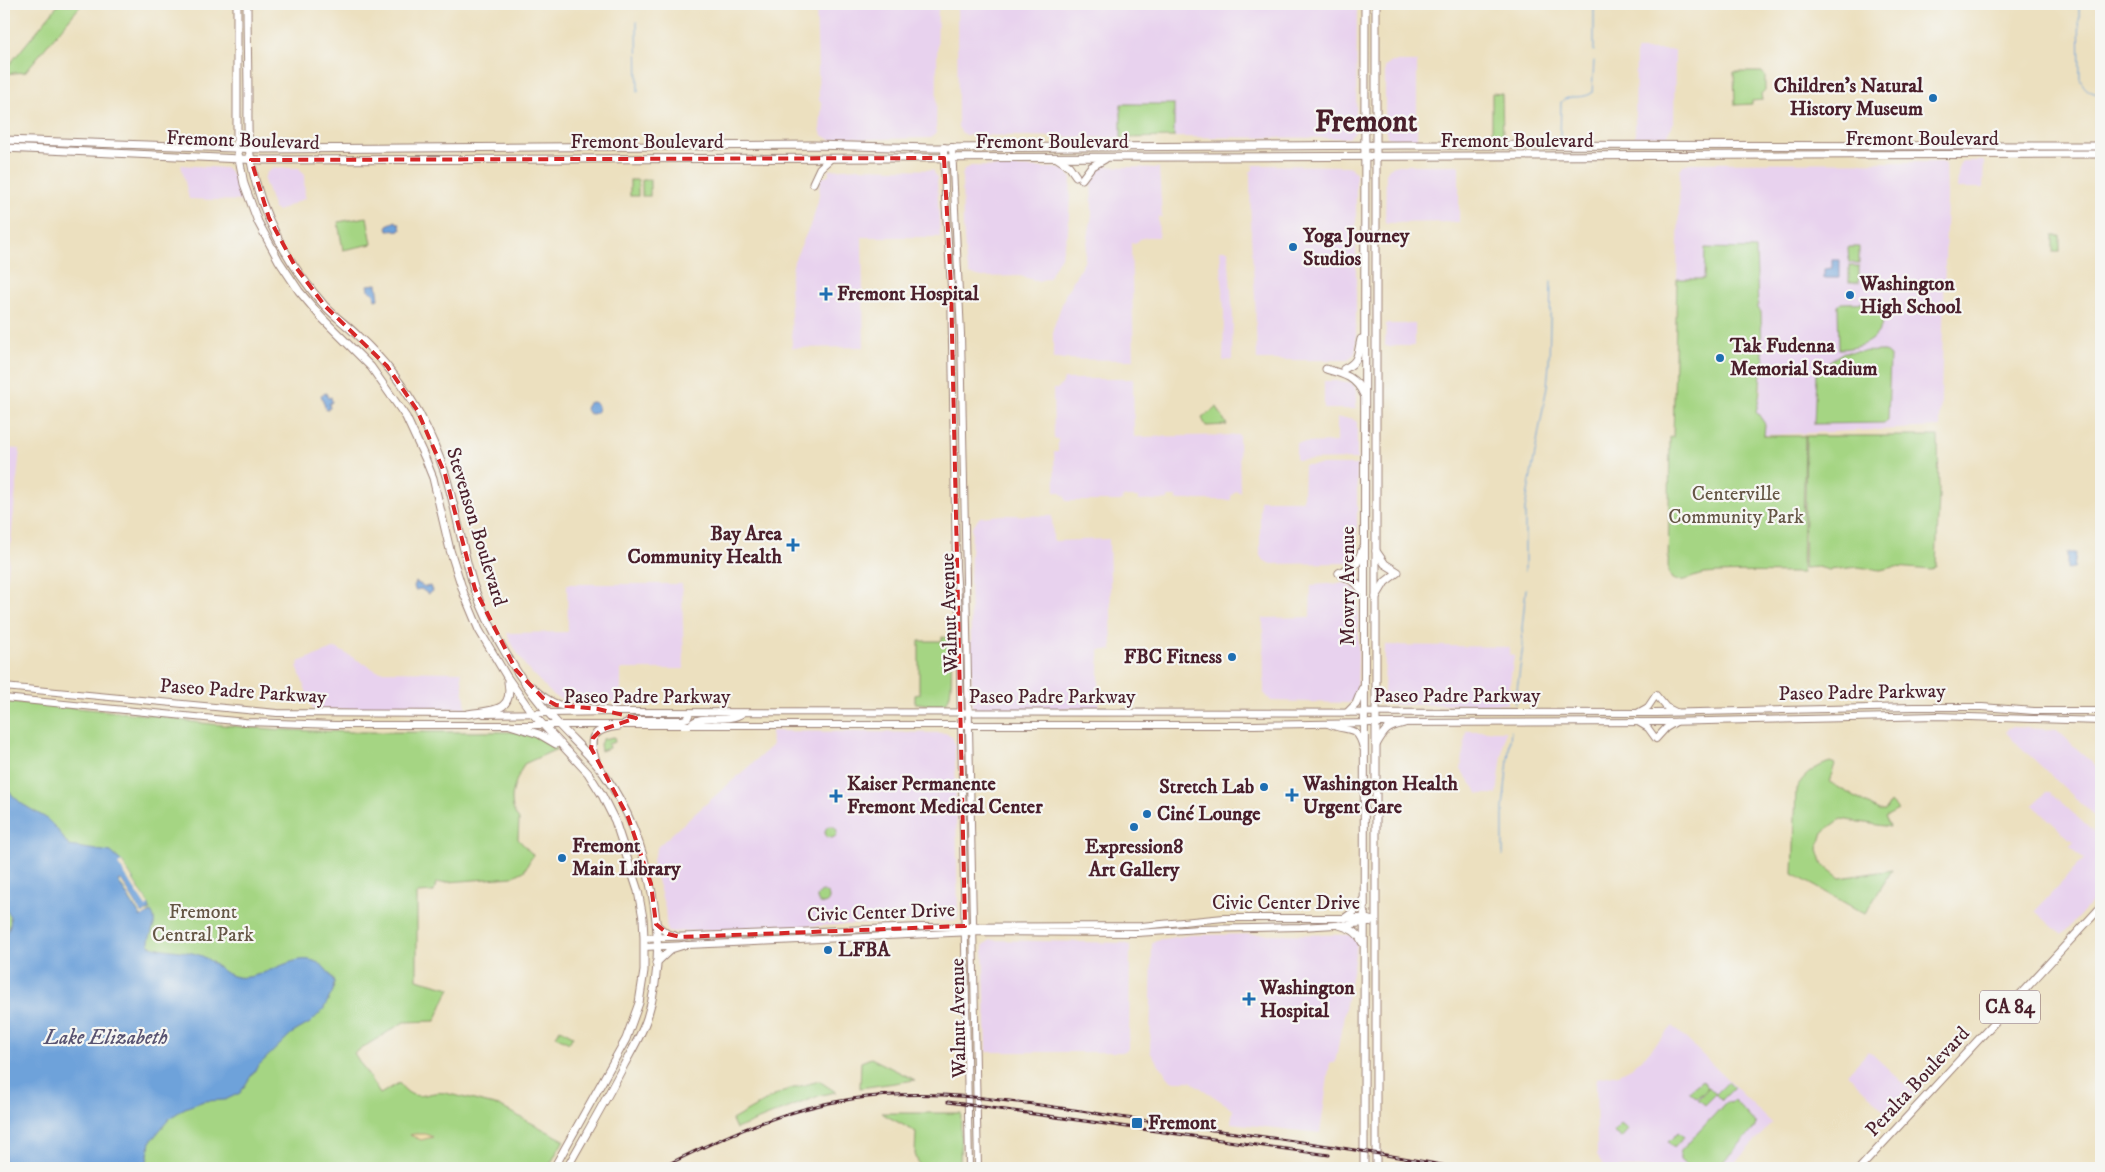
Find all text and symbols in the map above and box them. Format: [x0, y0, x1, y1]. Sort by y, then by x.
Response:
place label: Children's Natural History Museum [1774, 74, 1924, 122]
marker: Children's Natural History Museum [1927, 92, 1939, 104]
district label: Fremont [1315, 104, 1418, 141]
street label: Fremont Boulevard [166, 126, 320, 156]
street label: Fremont Boulevard [1845, 127, 1999, 152]
street label: Fremont Boulevard [1440, 129, 1594, 154]
street label: Fremont Boulevard [570, 130, 724, 155]
street label: Fremont Boulevard [975, 130, 1129, 155]
place label: Yoga Journey Studios [1302, 224, 1410, 272]
marker: Yoga Journey Studios [1287, 241, 1299, 253]
place label: Washington High School [1859, 272, 1962, 320]
place label: Fremont Hospital [837, 282, 980, 307]
marker: Fremont Hospital [819, 287, 833, 301]
marker: Washington High School [1844, 289, 1856, 301]
place label: Tak Fudenna Memorial Stadium [1729, 334, 1877, 382]
marker: Tak Fudenna Memorial Stadium [1714, 352, 1726, 364]
street label: Stevenson Boulevard [440, 445, 512, 609]
park label: Centerville Community Park [1668, 482, 1804, 530]
place label: Bay Area Community Health [628, 522, 783, 570]
street label: Mowry Avenue [1336, 526, 1361, 646]
marker: Bay Area Community Health [786, 538, 800, 552]
street label: Walnut Avenue [935, 553, 965, 674]
place label: FBC Fitness [1124, 645, 1222, 670]
marker: FBC Fitness [1226, 651, 1238, 663]
street label: Paseo Padre Parkway [159, 674, 328, 710]
street label: Paseo Padre Parkway [1778, 679, 1946, 707]
street label: Paseo Padre Parkway [1373, 684, 1541, 709]
street label: Paseo Padre Parkway [563, 685, 731, 710]
street label: Paseo Padre Parkway [968, 685, 1136, 710]
place label: Kaiser Permanente Fremont Medical Center [847, 772, 1043, 820]
place label: Washington Health Urgent Care [1302, 772, 1459, 820]
place label: Stretch Lab [1159, 775, 1255, 800]
marker: Stretch Lab [1258, 781, 1270, 793]
marker: Washington Health Urgent Care [1285, 788, 1299, 802]
marker: Kaiser Permanente Fremont Medical Center [829, 789, 843, 803]
place label: Ciné Lounge [1157, 802, 1261, 827]
marker: Ciné Lounge [1141, 808, 1153, 820]
marker: Expression8 Art Gallery [1128, 821, 1140, 833]
place label: Fremont Main Library [572, 834, 681, 882]
place label: Expression8 Art Gallery [1085, 835, 1183, 883]
marker: Fremont Main Library [556, 852, 568, 864]
street label: Civic Center Drive [1212, 891, 1360, 916]
street label: Civic Center Drive [807, 898, 955, 928]
park label: Fremont Central Park [152, 900, 254, 948]
place label: LFBA [838, 938, 891, 963]
marker: LFBA [822, 944, 834, 956]
street label: Walnut Avenue [945, 958, 973, 1079]
place label: Washington Hospital [1259, 976, 1355, 1024]
road number: CA 84 [1980, 990, 2040, 1024]
marker: Washington Hospital [1242, 992, 1256, 1006]
street label: Peralta Boulevard [1861, 1022, 1975, 1142]
water label: Lake Elizabeth [43, 1025, 168, 1051]
place label: Fremont [1148, 1111, 1217, 1136]
marker: Fremont [1130, 1116, 1144, 1130]

